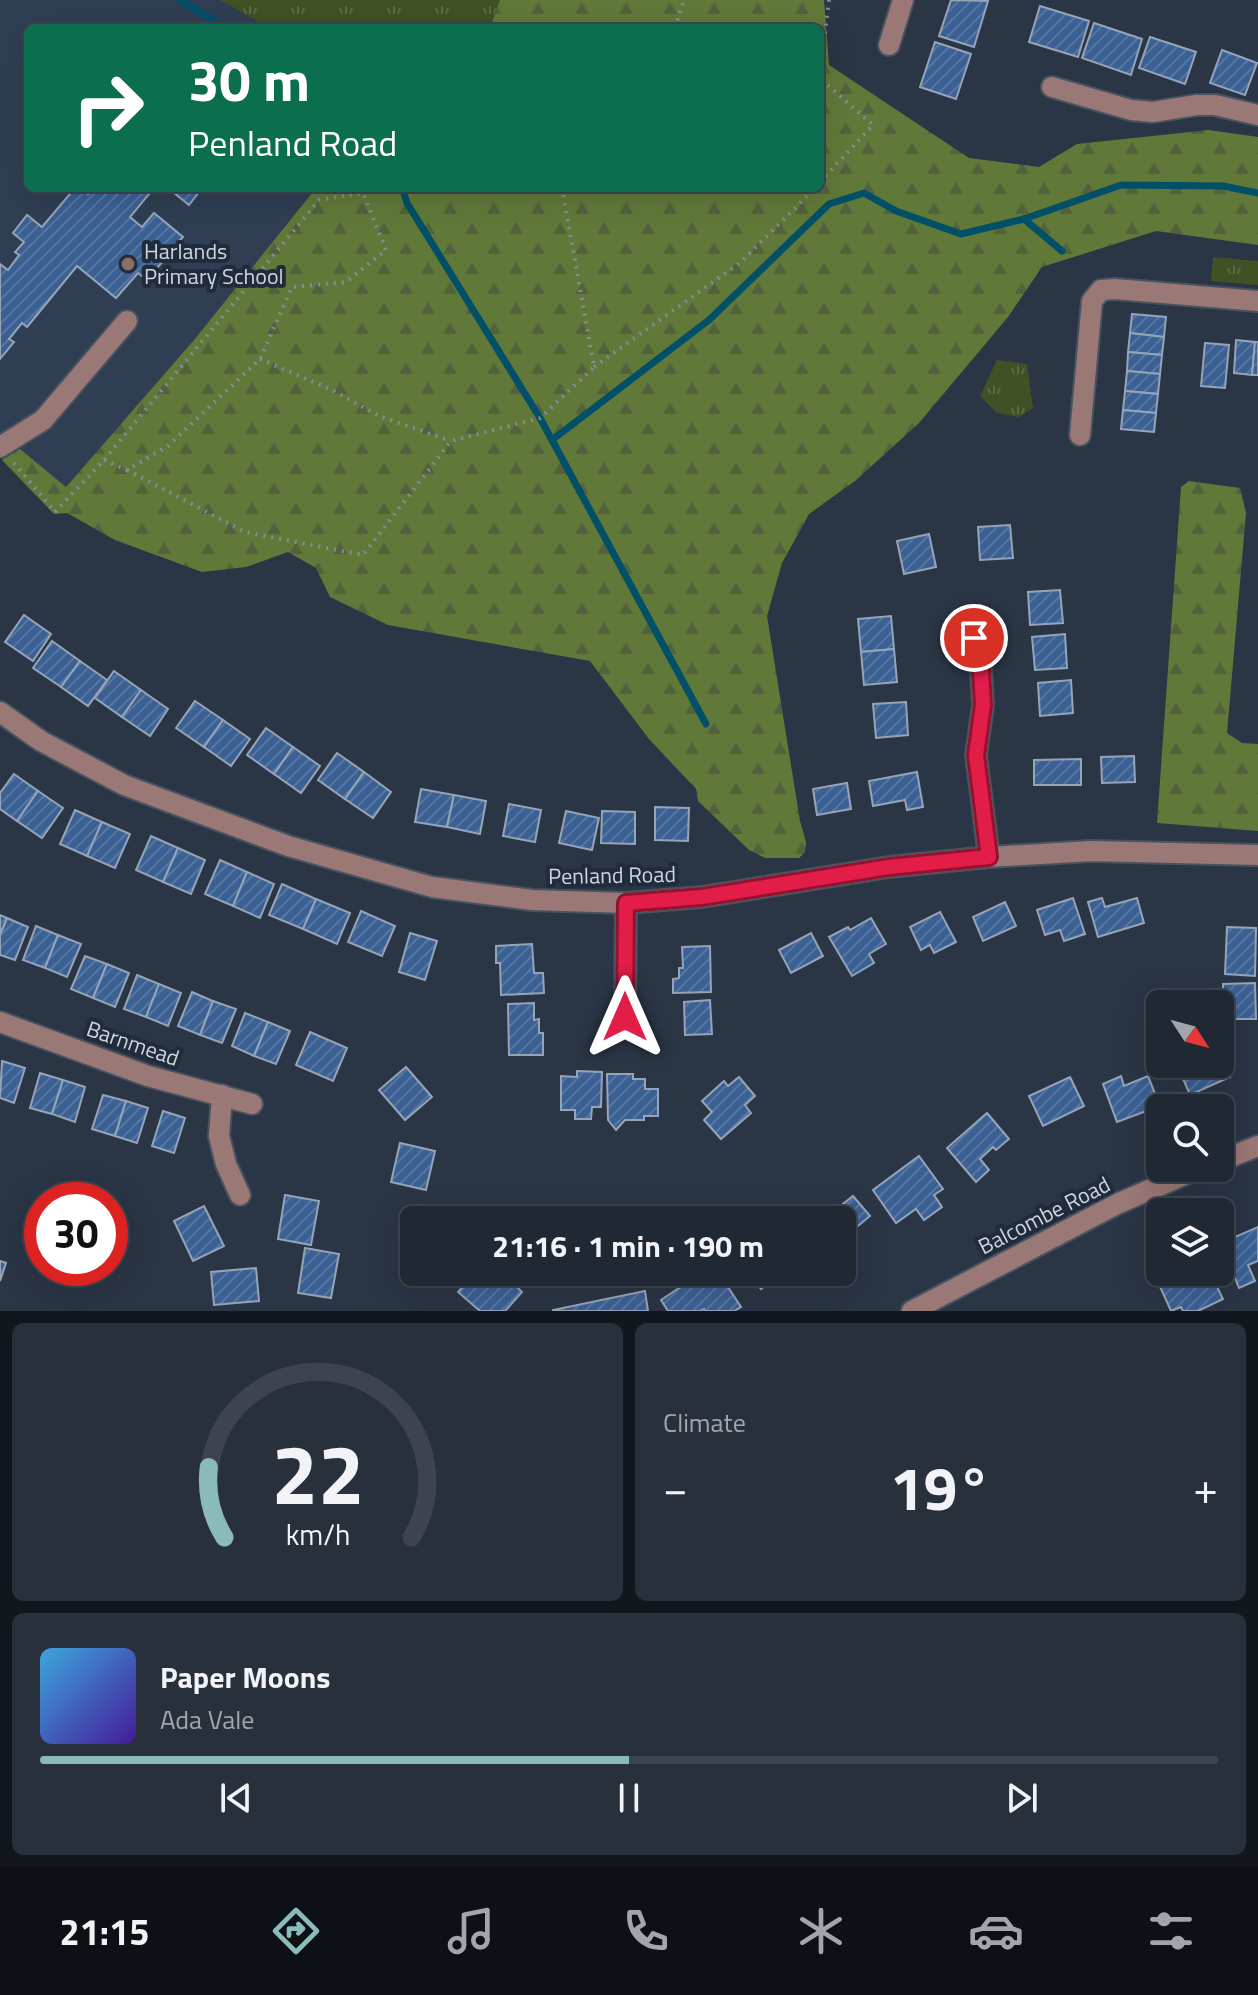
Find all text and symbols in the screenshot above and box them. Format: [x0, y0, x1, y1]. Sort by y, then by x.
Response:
text: 30 m [188, 38, 310, 123]
icon: right [56, 56, 160, 160]
text: Penland Road [188, 115, 397, 170]
place label: Harlands Primary School [144, 234, 284, 293]
marker: Harlands Primary School [119, 255, 137, 273]
pin [940, 604, 1008, 672]
icon: arrive [952, 616, 996, 660]
street label: Penland Road [548, 857, 676, 893]
position arrow [583, 975, 667, 1059]
north arrow [1146, 990, 1234, 1078]
map controls [1146, 990, 1234, 1286]
street label: Barnmead [82, 1011, 184, 1075]
button: search [1146, 1094, 1234, 1182]
street label: Balcombe Road [972, 1167, 1116, 1263]
speed limit sign: 30 [24, 1182, 128, 1286]
button: layers [1146, 1198, 1234, 1286]
text: 21:16 · 1 min · 190 m [492, 1223, 764, 1269]
text: Climate [663, 1403, 746, 1442]
text: 22 [271, 1410, 364, 1536]
text: 19° [890, 1442, 991, 1533]
text: − [663, 1454, 688, 1521]
text: + [1193, 1454, 1218, 1521]
text: km/h [285, 1513, 350, 1556]
text: Paper Moons [160, 1654, 330, 1700]
text: Ada Vale [160, 1700, 254, 1739]
icon: previous [214, 1776, 258, 1820]
icon: pause [607, 1776, 651, 1820]
icon: next [1000, 1776, 1044, 1820]
icon: directions [268, 1903, 324, 1959]
icon: music [443, 1903, 499, 1959]
icon: phone [618, 1903, 674, 1959]
icon: climate [793, 1903, 849, 1959]
icon: car [968, 1903, 1024, 1959]
icon: filters [1143, 1903, 1199, 1959]
text: 21:15 [59, 1904, 149, 1959]

